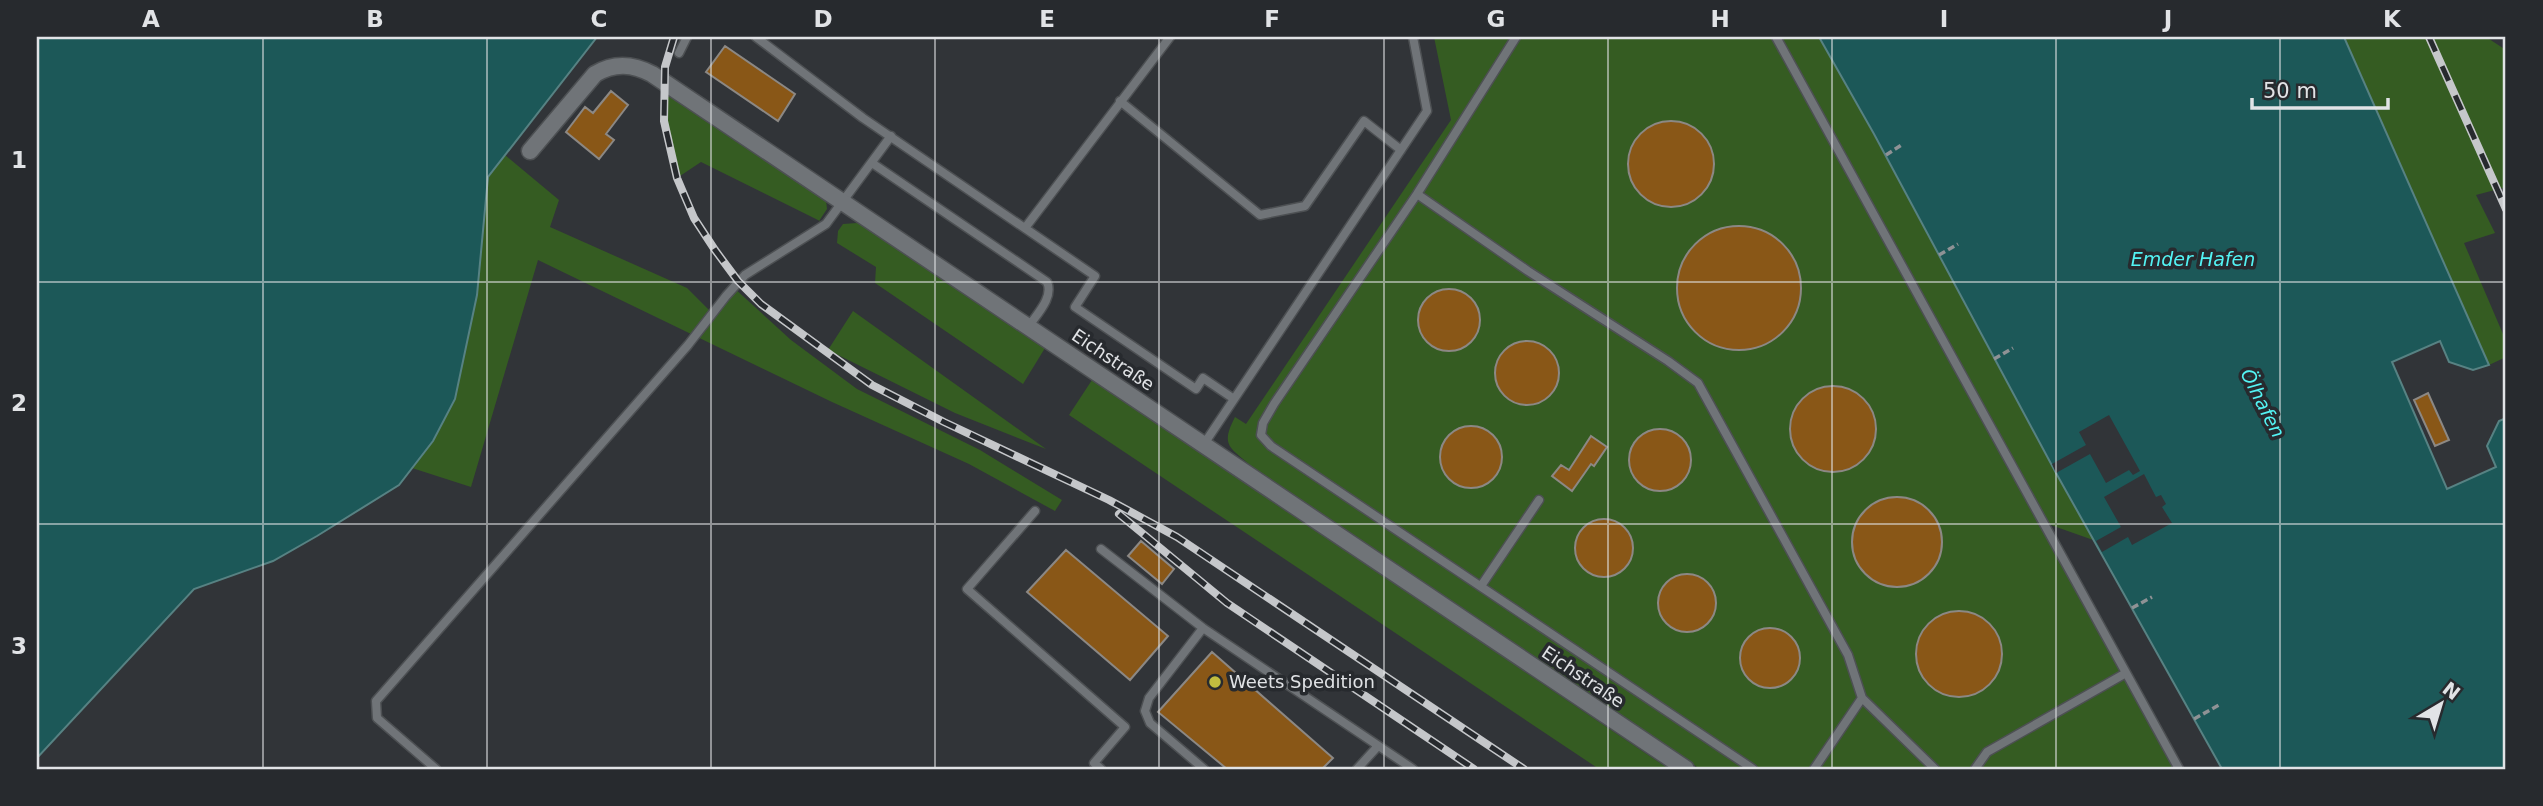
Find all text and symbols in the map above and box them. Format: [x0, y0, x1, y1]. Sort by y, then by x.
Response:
text: A [142, 6, 160, 32]
text: B [366, 6, 384, 32]
text: C [591, 6, 607, 32]
text: D [813, 6, 833, 32]
text: E [1039, 6, 1055, 32]
text: F [1264, 6, 1280, 32]
text: G [1487, 6, 1505, 32]
text: H [1710, 6, 1730, 32]
text: I [1940, 6, 1948, 32]
text: J [2162, 6, 2172, 32]
text: K [2383, 6, 2402, 32]
scale bar [2252, 66, 2389, 110]
text: 50 m [2263, 79, 2317, 103]
text: 1 [11, 147, 27, 173]
water label: Emder Hafen [2131, 248, 2255, 270]
street label: Eichstraße [1068, 324, 1159, 395]
water label: Ölhafen [2236, 365, 2290, 441]
text: 2 [11, 390, 27, 416]
text: 3 [11, 633, 27, 659]
street label: Eichstraße [1538, 641, 1629, 712]
north arrow [2406, 670, 2476, 740]
place label: Weets Spedition [1229, 671, 1375, 692]
marker: Weets Spedition [1207, 674, 1223, 690]
text: N [2438, 677, 2465, 704]

